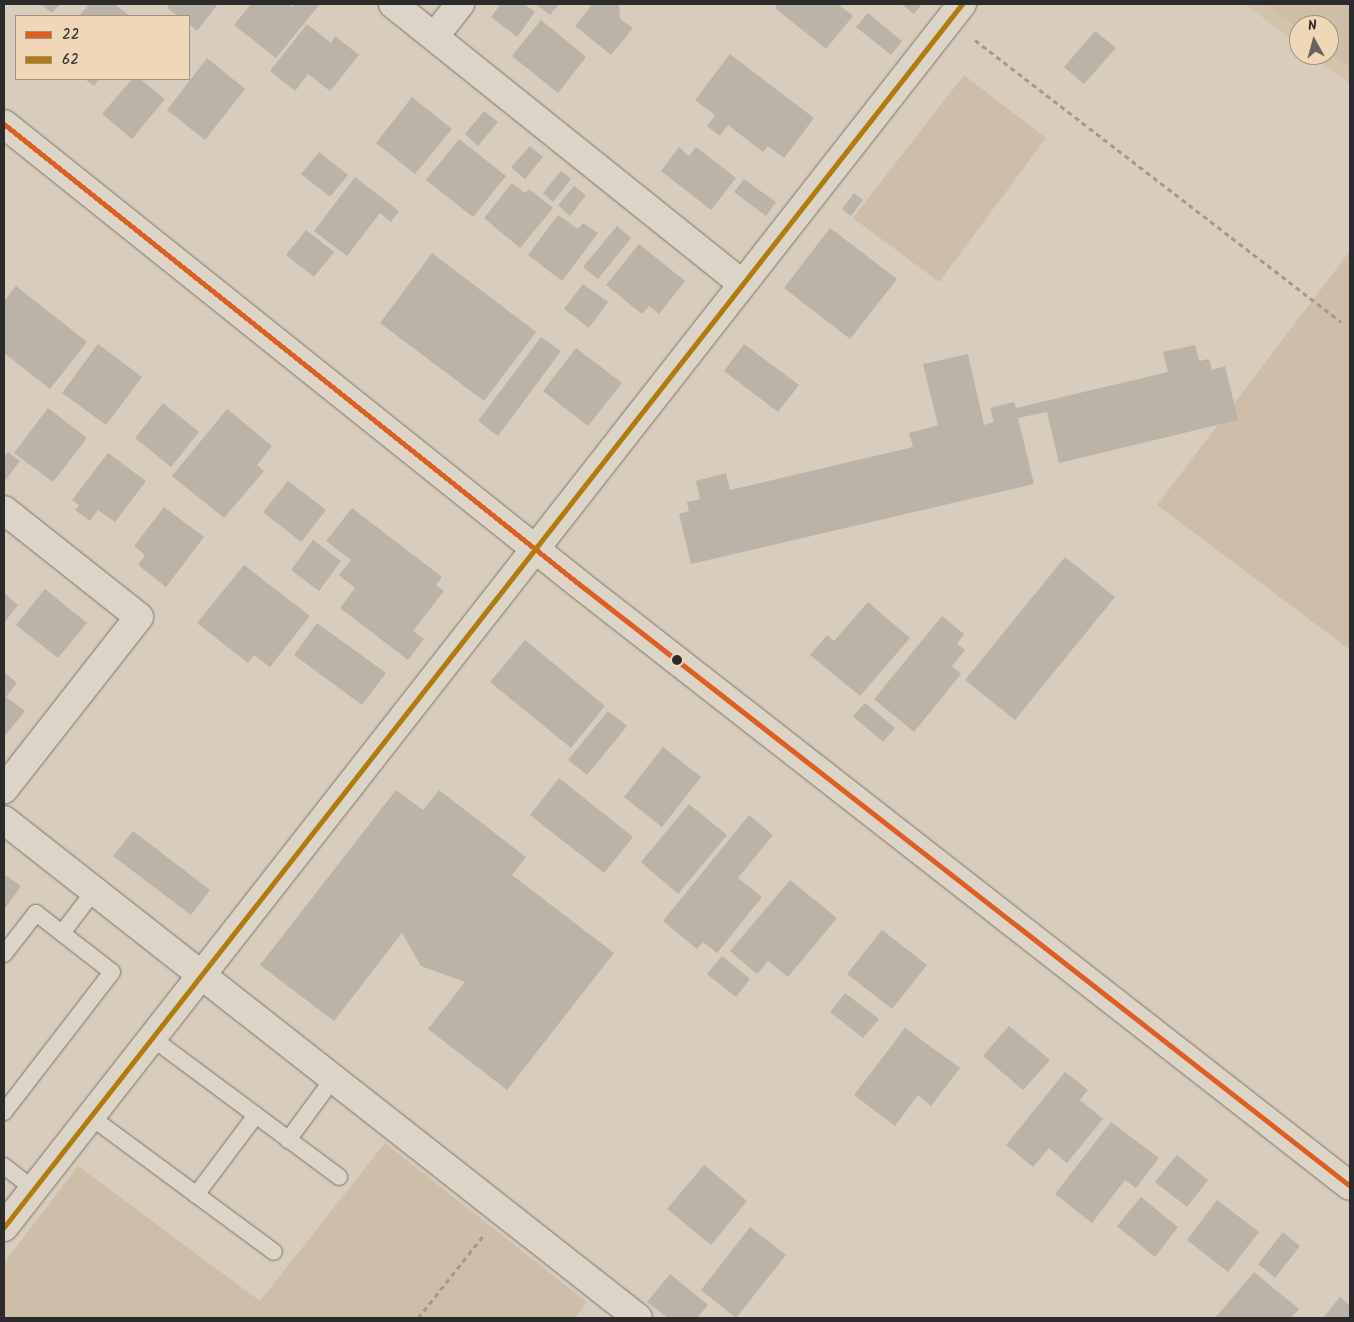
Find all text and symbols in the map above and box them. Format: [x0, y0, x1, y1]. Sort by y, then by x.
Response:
legend [15, 15, 190, 80]
north arrow [1289, 15, 1339, 65]
text: N [1307, 15, 1318, 38]
text: 22 [62, 23, 79, 47]
text: 62 [62, 48, 79, 72]
unlabelled marker [672, 655, 682, 665]

